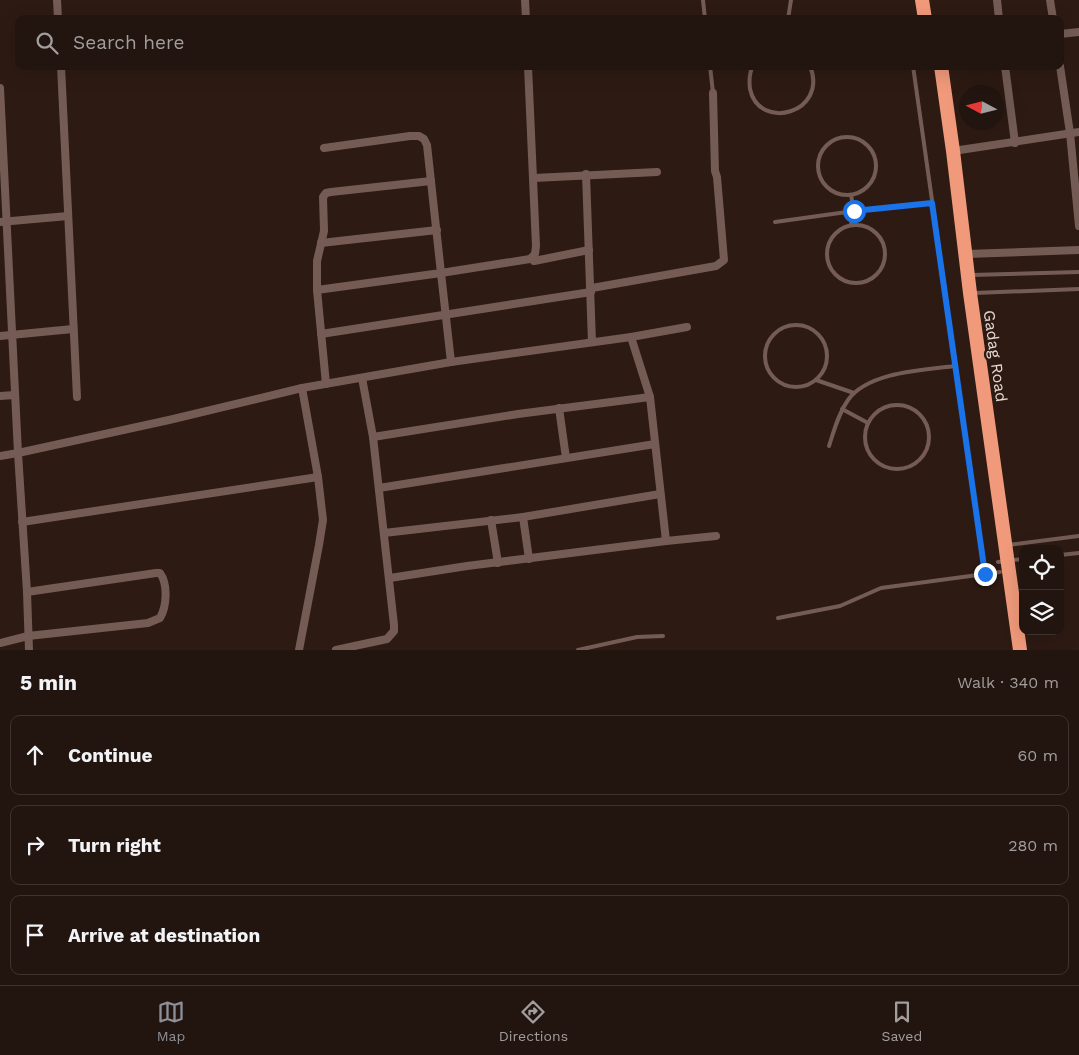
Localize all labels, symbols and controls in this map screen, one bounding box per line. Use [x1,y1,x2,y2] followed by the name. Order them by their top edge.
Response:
[15,15,1064,70] search box
[33,29,61,57] icon: search
[73,31,184,54] text: Search here
[959,85,1004,130] north arrow
[843,200,866,223] route start
[980,309,1011,403] street label: Gadag Road
[1019,545,1064,635] map controls
[1019,545,1064,590] button: locate
[974,563,997,586] route end
[1019,590,1064,635] button: layers
[20,670,77,695] text: 5 min
[957,673,1059,692] text: Walk · 340 m
[21,741,49,769] icon: ahead
[68,744,152,767] text: Continue
[1018,746,1058,765] text: 60 m
[21,831,49,859] icon: right
[68,834,161,857] text: Turn right
[1008,836,1058,855] text: 280 m
[21,921,49,949] icon: arrive
[68,924,260,947] text: Arrive at destination
[157,998,185,1044] tab: Map
[499,998,568,1044] tab: Directions
[882,998,922,1044] tab: Saved

